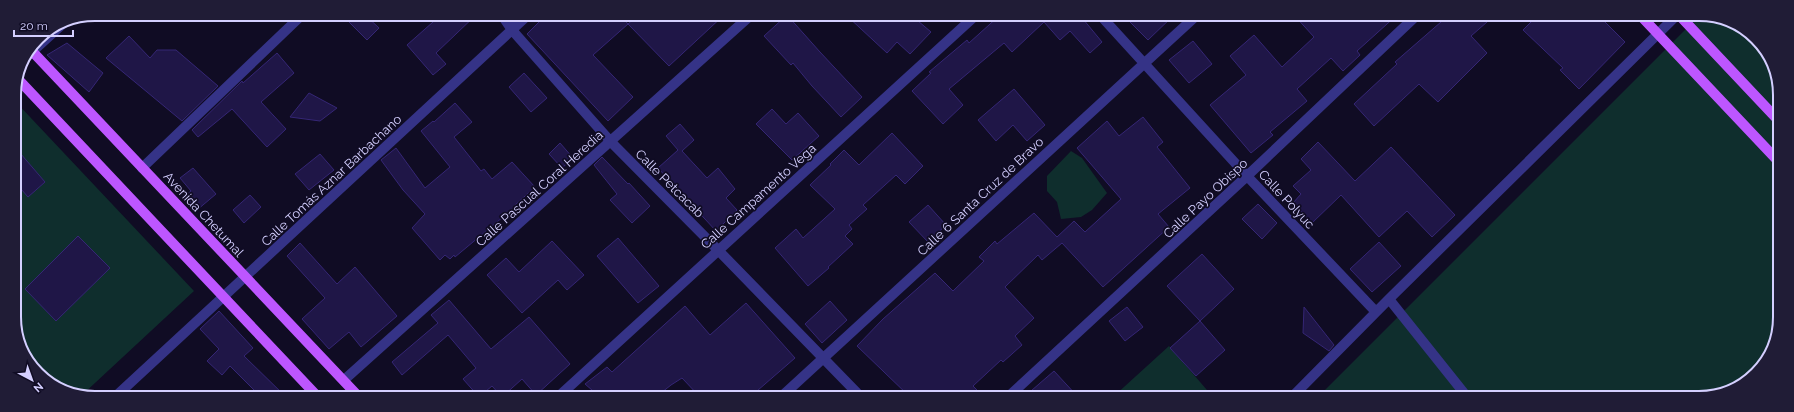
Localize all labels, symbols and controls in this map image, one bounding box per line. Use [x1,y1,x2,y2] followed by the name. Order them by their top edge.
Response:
[14,12,73,38] scale bar
[20,19,48,33] text: 20 m
[258,111,405,249] street label: Calle Tomás Aznar Barbachano
[473,127,606,249] street label: Calle Pascual Coral Heredia
[914,134,1047,259] street label: Calle 6 Santa Cruz de Bravo
[698,141,819,252] street label: Calle Campamento Vega
[632,146,707,221] street label: Calle Petcacab
[1160,155,1251,241] street label: Calle Payo Obispo
[1256,167,1318,232] street label: Calle Polyuc
[161,169,247,260] street label: Avenida Chetumal
[12,360,52,400] north arrow
[31,380,46,395] text: N

